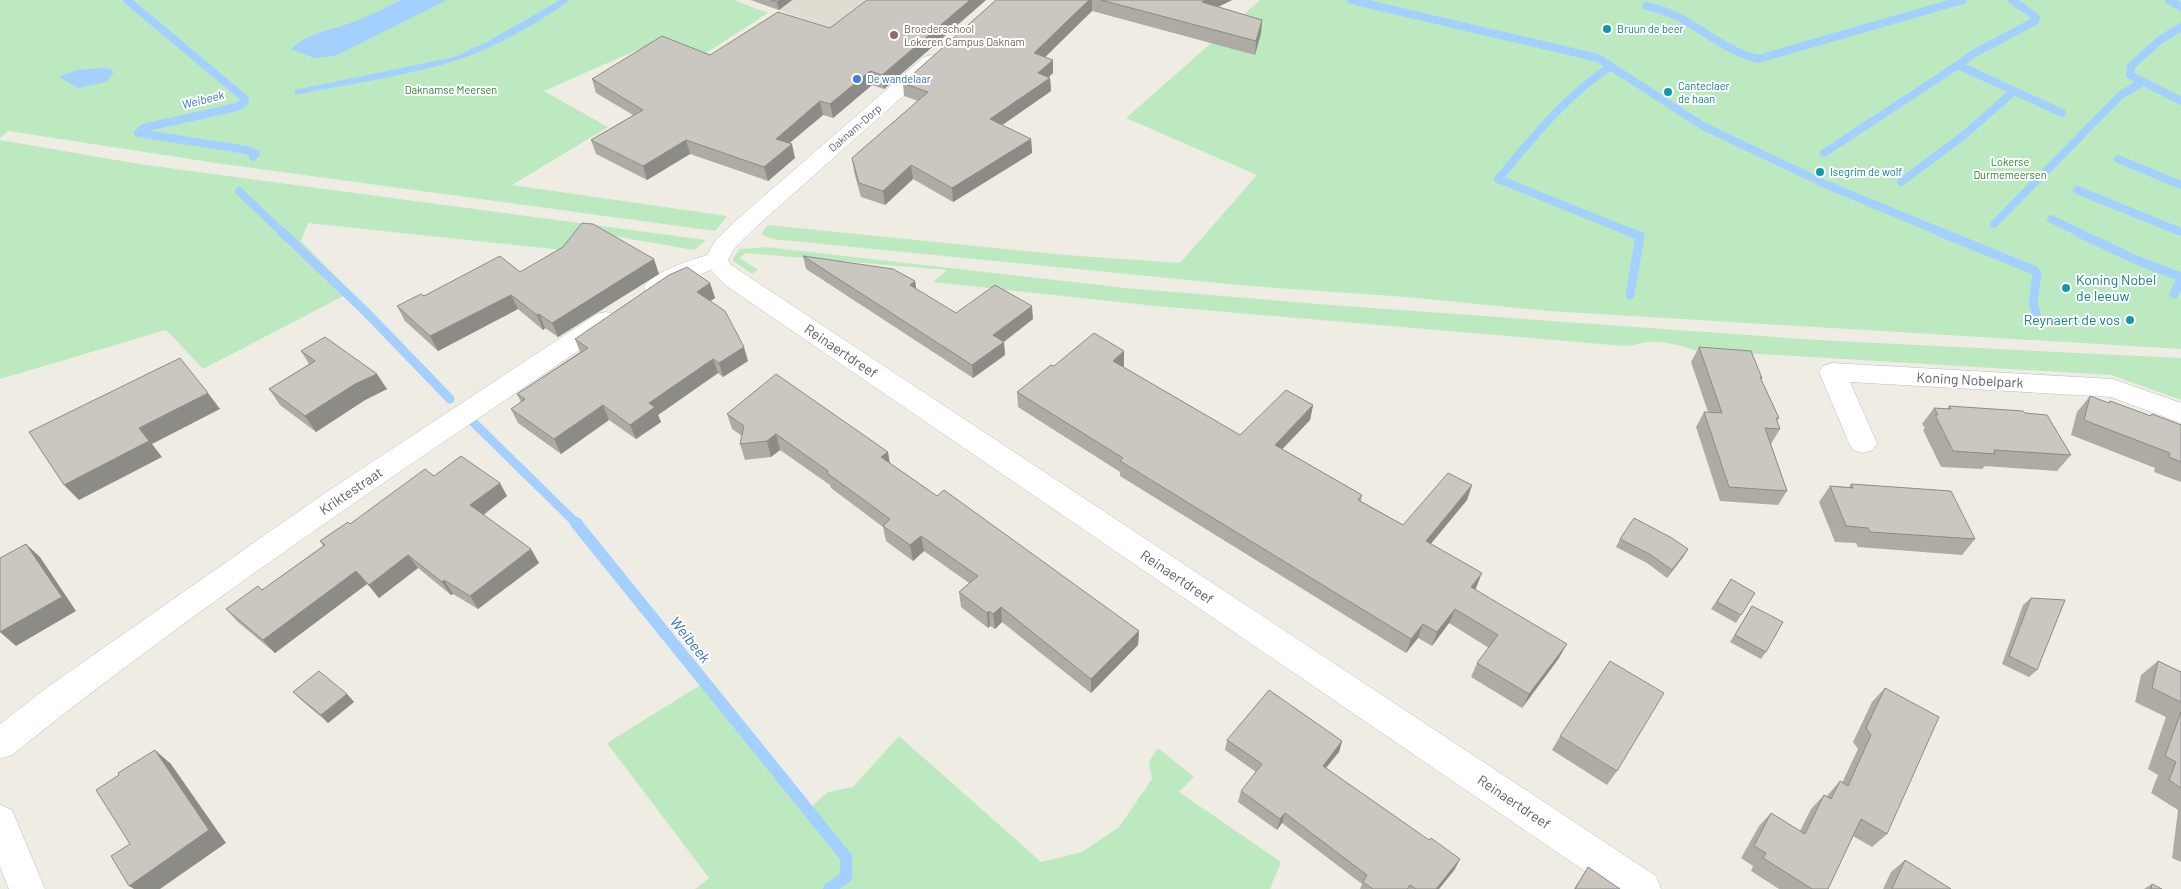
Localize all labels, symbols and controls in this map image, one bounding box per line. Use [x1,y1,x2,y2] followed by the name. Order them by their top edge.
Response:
[904,22,1025,48] place label: Broederschool Lokeren Campus Daknam
[1617,22,1684,35] place label: Bruun de beer
[1601,23,1613,35] marker: Bruun de beer
[888,29,900,41] marker: Broederschool Lokeren Campus Daknam
[867,72,931,85] place label: De wandelaar
[851,73,863,85] marker: De wandelaar
[1678,79,1730,105] place label: Canteclaer de haan
[405,83,497,96] park label: Daknamse Meersen
[1662,86,1674,98] marker: Canteclaer de haan
[180,87,226,111] water label: Weibeek
[826,101,884,154] street label: Daknam-Dorp
[1973,155,2047,181] park label: Lokerse Durmemeersen
[1830,165,1902,178] place label: Isegrim de wolf
[1814,166,1826,178] marker: Isegrim de wolf
[2076,271,2156,304] place label: Koning Nobel de leeuw
[2060,282,2072,294] marker: Koning Nobel de leeuw
[2024,311,2120,328] place label: Reynaert de vos
[2124,314,2136,326] marker: Reynaert de vos
[802,320,881,381] street label: Reinaertdreef
[1916,368,2024,391] street label: Koning Nobelpark
[316,463,386,518] street label: Kriktestraat
[1138,546,1217,607] street label: Reinaertdreef
[667,613,715,667] water label: Weibeek
[1475,771,1554,832] street label: Reinaertdreef

